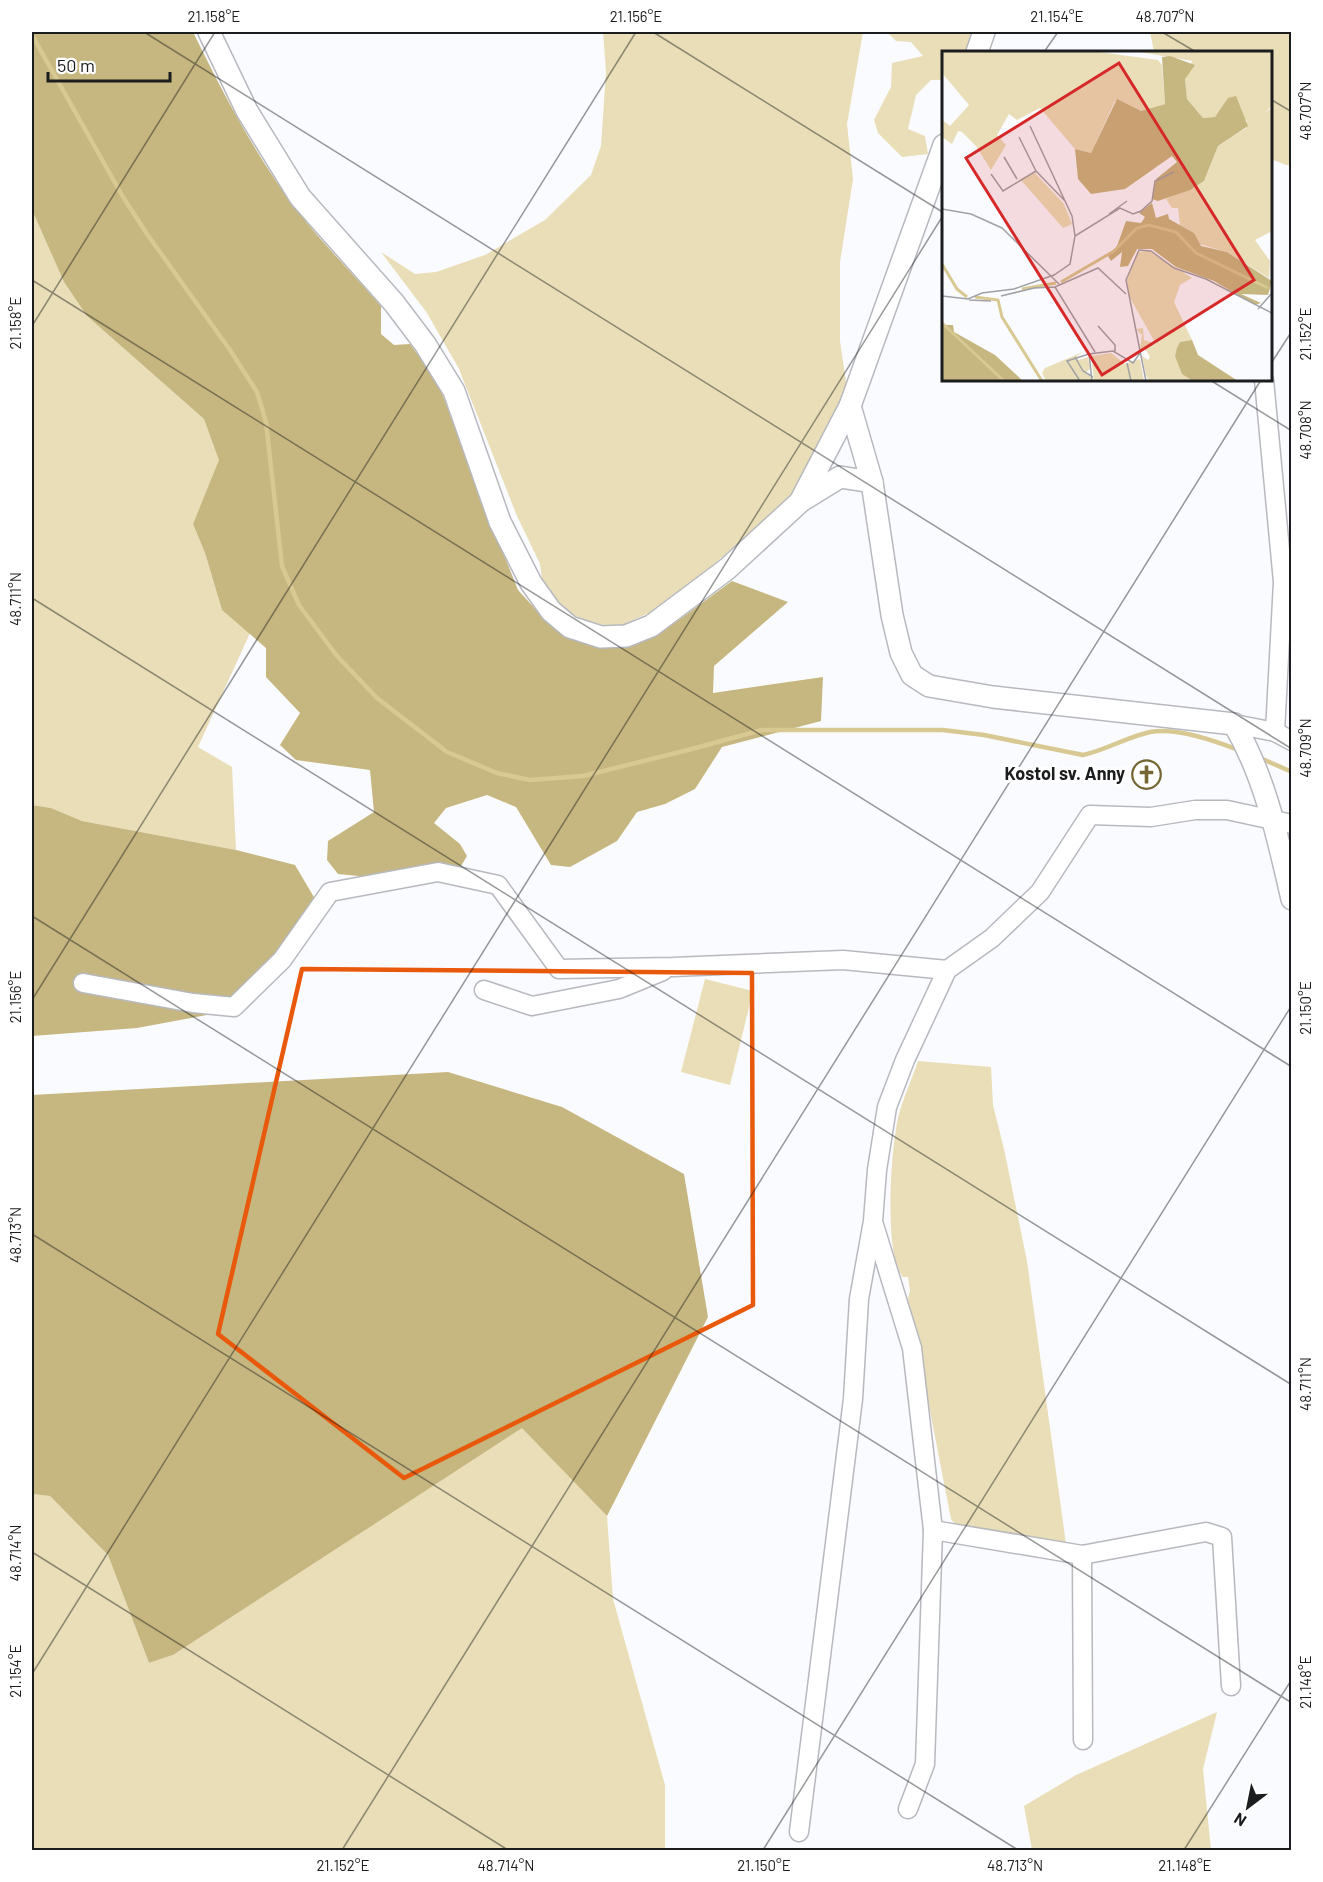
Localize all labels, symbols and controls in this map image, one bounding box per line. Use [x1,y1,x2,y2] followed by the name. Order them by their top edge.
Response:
[188,7,240,25] text: 21.158°E
[610,7,662,25] text: 21.156°E
[1030,7,1084,25] text: 21.154°E
[1136,7,1194,25] text: 48.707°N
[48,45,170,83] scale bar
[942,51,1272,381] inset map
[57,54,95,76] text: 50 m
[1296,82,1314,140] text: 48.707°N
[6,297,24,349] text: 21.158°E
[1296,307,1314,361] text: 21.152°E
[1296,400,1314,460] text: 48.708°N
[6,572,24,626] text: 48.711°N
[1296,718,1314,778] text: 48.709°N
[1130,758,1162,790] church icon: Kostol sv. Anny
[1005,762,1125,784] place label: Kostol sv. Anny
[6,971,24,1023] text: 21.156°E
[1296,981,1314,1035] text: 21.150°E
[6,1207,24,1263] text: 48.713°N
[1296,1357,1314,1411] text: 48.711°N
[6,1525,24,1581] text: 48.714°N
[6,1644,24,1698] text: 21.154°E
[1296,1655,1314,1709] text: 21.148°E
[1218,1777,1278,1837] north arrow
[1230,1809,1249,1831] text: N
[316,1856,370,1874] text: 21.152°E
[478,1856,534,1874] text: 48.714°N
[737,1856,791,1874] text: 21.150°E
[987,1856,1043,1874] text: 48.713°N
[1158,1856,1212,1874] text: 21.148°E

